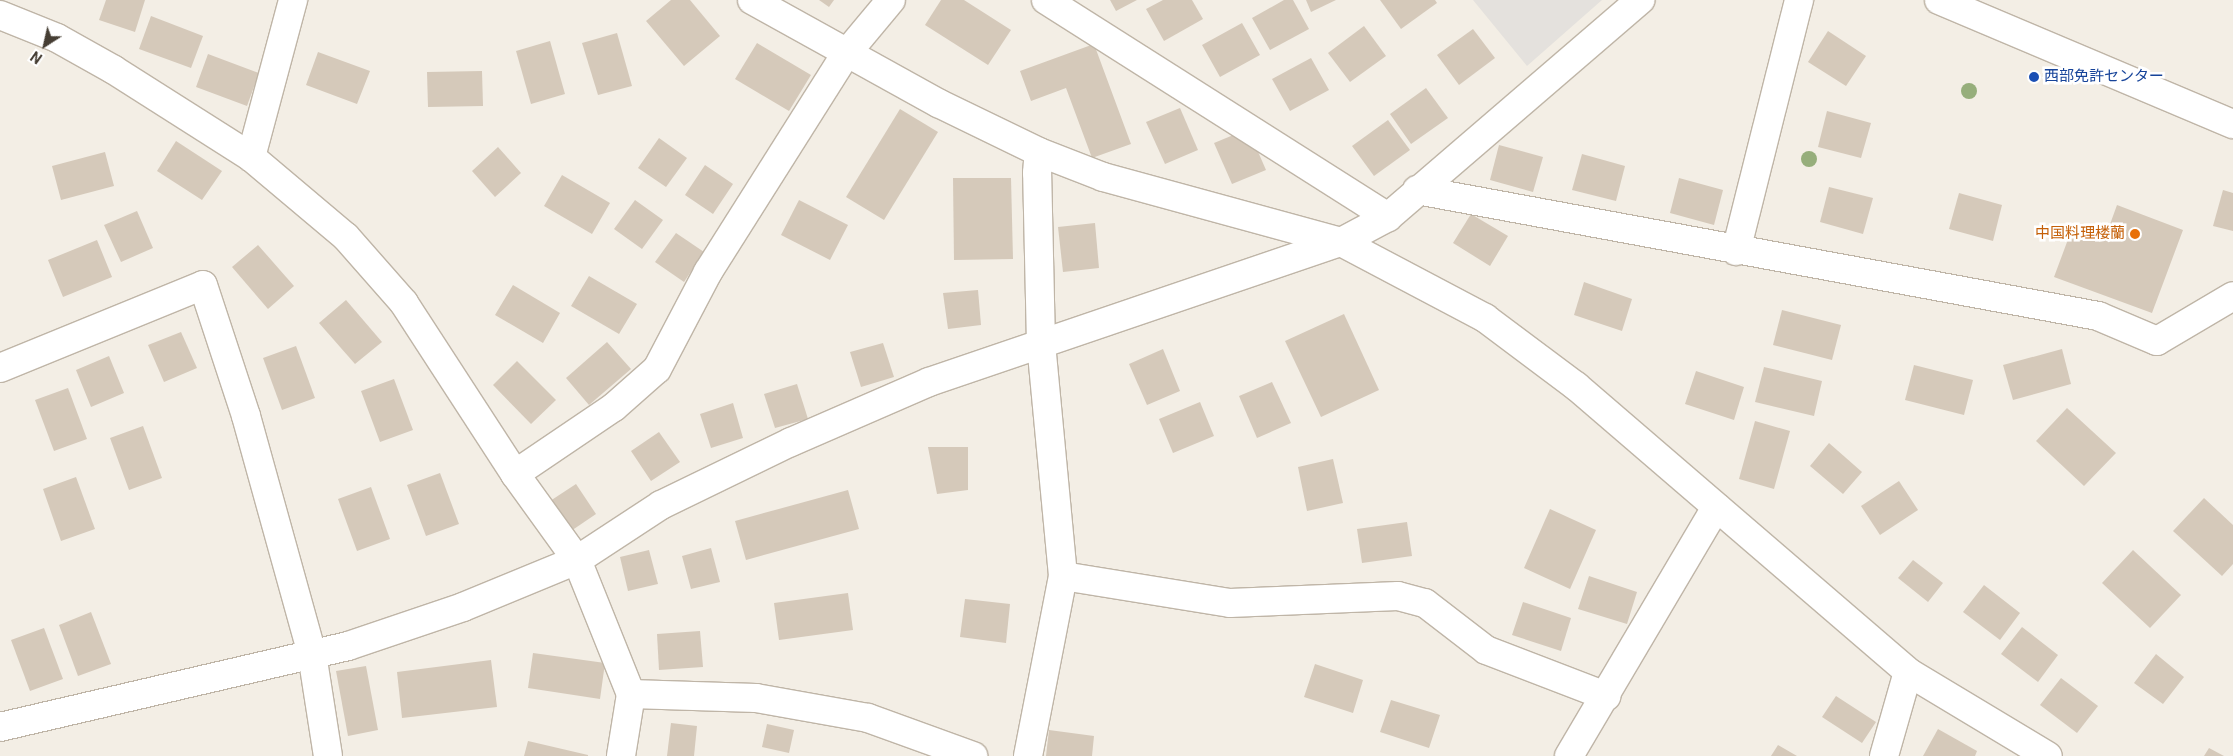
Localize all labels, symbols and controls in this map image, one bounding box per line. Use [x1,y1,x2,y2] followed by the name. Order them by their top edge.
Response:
[20,20,70,70] north arrow
[28,48,45,67] text: N
[2044,68,2164,86] place label: 西部免許センター
[2028,71,2040,83] marker: 西部免許センター
[2035,225,2125,243] place label: 中国料理楼蘭
[2129,228,2141,240] marker: 中国料理楼蘭

